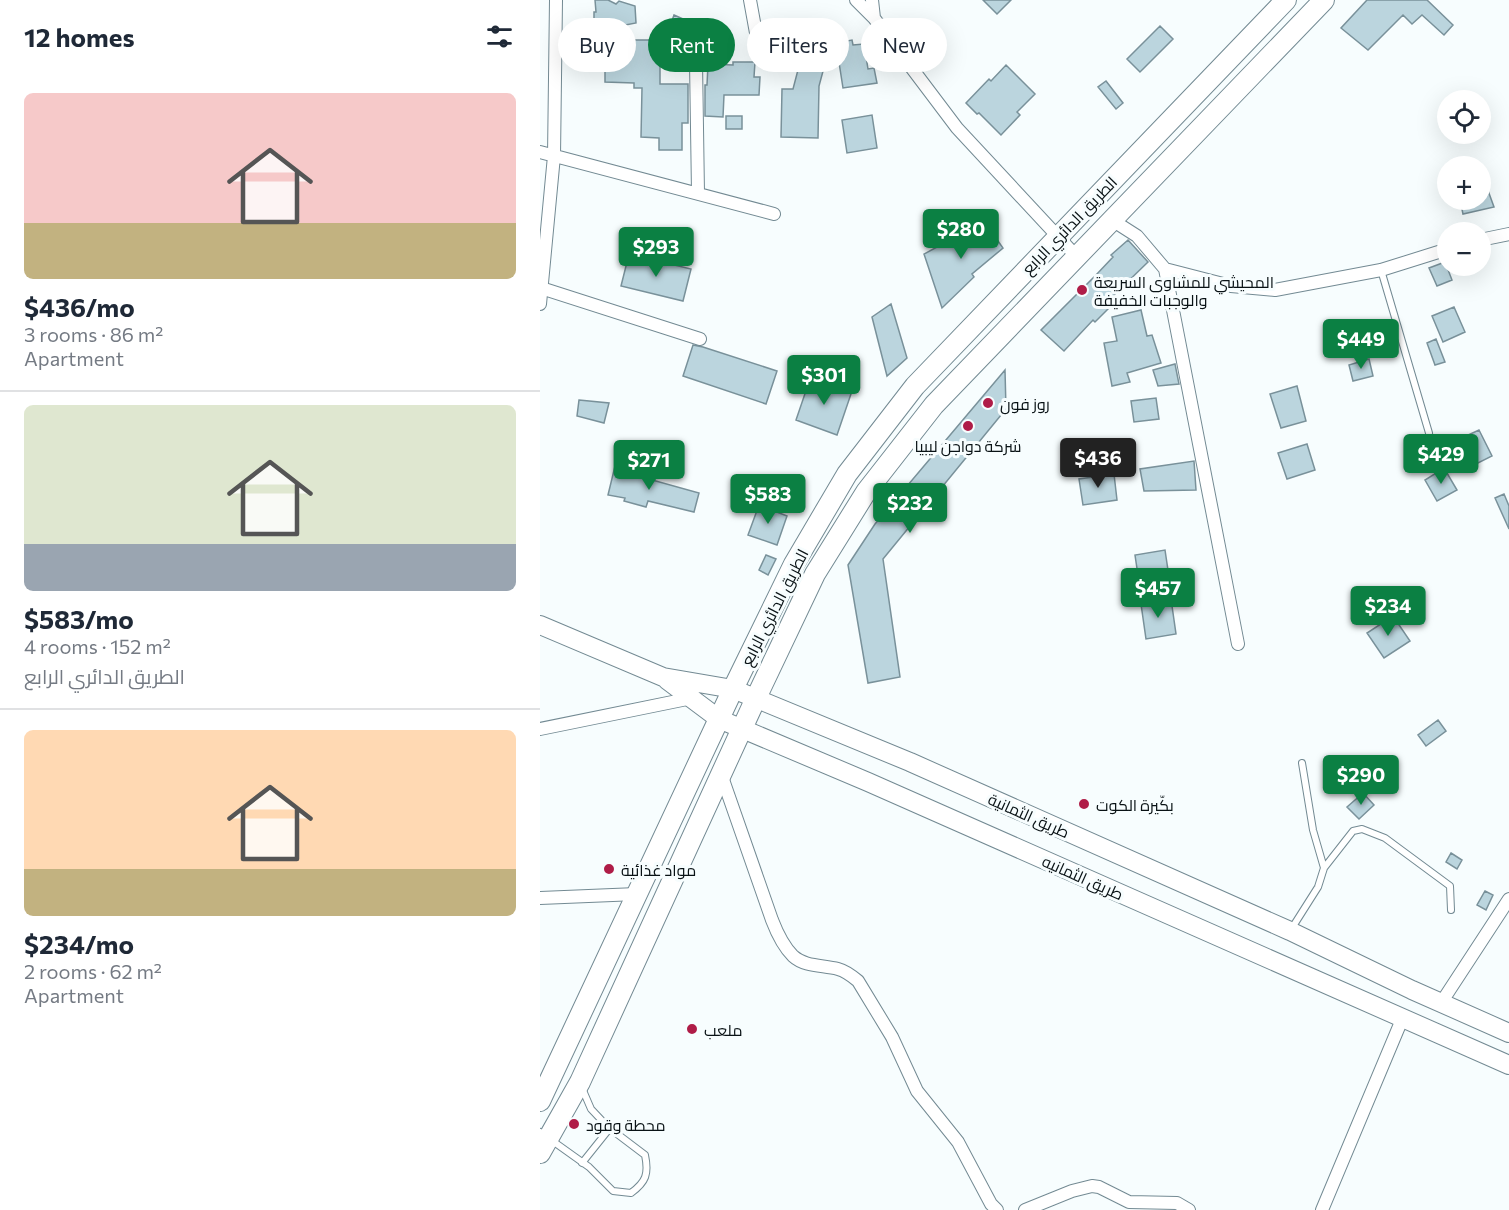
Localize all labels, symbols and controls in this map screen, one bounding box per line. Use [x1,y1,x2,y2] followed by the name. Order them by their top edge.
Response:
[558,18,636,72] chip: Buy
[648,18,735,72] chip: Rent
[747,18,849,72] chip: Filters
[861,18,947,72] chip: New
[483,20,516,53] icon: filters
[24,21,135,52] text: 12 homes
[1437,90,1491,276] map controls
[1437,90,1491,144] button: locate
[216,132,324,240] icon: home
[1437,156,1491,210] button: +
[1017,172,1124,281] street label: الطريق الدائري الرابع
[925,209,997,260] pin: $280
[937,216,985,240] text: $280
[1437,222,1491,276] button: −
[620,227,692,278] pin: $293
[633,234,679,258] text: $293
[1094,272,1274,310] place label: المحيشي للمشاوي السريعة والوجبات الخفيفة
[1075,283,1089,297] marker: المحيشي للمشاوي السريعة والوجبات الخفيفة
[24,291,135,322] text: $436/mo
[1325,319,1397,370] pin: $449
[24,322,163,346] text: 3 rooms · 86 m²
[1337,326,1385,350] text: $449
[24,346,124,370] text: Apartment
[788,355,860,406] pin: $301
[801,362,847,386] text: $301
[1000,394,1050,415] place label: روز فون
[981,396,995,410] marker: روز فون
[961,419,975,433] marker: شركة دواجن ليبيا
[1405,434,1477,485] pin: $429
[914,436,1022,457] place label: شركة دواجن ليبيا
[1062,438,1134,489] pin: $436
[613,440,685,491] pin: $271
[1417,441,1465,465] text: $429
[216,444,324,552] icon: home
[1074,445,1122,469] text: $436
[628,447,670,471] text: $271
[732,474,804,525] pin: $583
[744,481,792,505] text: $583
[874,483,946,534] pin: $232
[887,490,933,514] text: $232
[736,545,816,671] street label: الطريق الدائري الرابع
[1122,568,1194,619] pin: $457
[1135,575,1181,599] text: $457
[1352,586,1424,637] pin: $234
[1365,593,1411,617] text: $234
[24,603,134,634] text: $583/mo
[24,634,171,658] text: 4 rooms · 152 m²
[24,664,185,688] text: الطريق الدائري الرابع
[1325,755,1397,806] pin: $290
[1337,762,1385,786] text: $290
[216,769,324,877] icon: home
[985,789,1073,843] street label: طريق الثمانية
[1096,795,1174,815] place label: بكّيرة الكوت
[1077,797,1091,811] marker: بكّيرة الكوت
[1039,851,1127,905] street label: طريق الثمانيه
[621,860,696,880] place label: مواد غذائية
[602,862,616,876] marker: مواد غذائية
[24,928,134,959] text: $234/mo
[24,959,162,983] text: 2 rooms · 62 m²
[24,983,124,1007] text: Apartment
[704,1020,742,1040] place label: ملعب
[685,1022,699,1036] marker: ملعب
[586,1115,666,1135] place label: محطة وقود
[567,1117,581,1131] marker: محطة وقود

